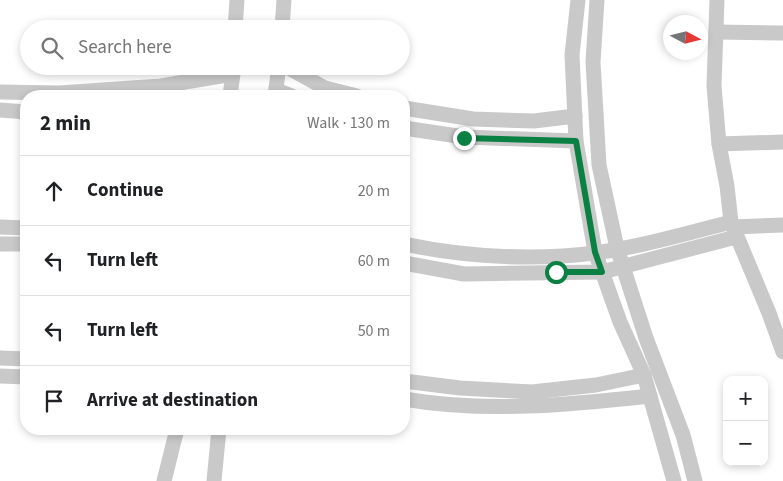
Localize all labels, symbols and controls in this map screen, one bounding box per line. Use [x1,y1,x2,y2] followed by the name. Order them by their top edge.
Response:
[663,15,708,60] north arrow
[20,20,410,75] search box
[38,34,66,62] icon: search
[78,34,172,61] text: Search here
[40,108,91,138] text: 2 min
[307,112,390,134] text: Walk · 130 m
[453,127,476,150] route end
[40,177,68,205] icon: ahead
[87,177,164,204] text: Continue
[358,180,390,202] text: 20 m
[40,247,68,275] icon: left
[87,247,158,274] text: Turn left
[358,250,390,272] text: 60 m
[545,261,568,284] route start
[40,317,68,345] icon: left
[87,317,158,344] text: Turn left
[358,320,390,342] text: 50 m
[723,376,768,466] map controls
[723,376,768,421] button: +
[40,387,68,415] icon: arrive
[87,387,258,414] text: Arrive at destination
[723,421,768,466] button: −

